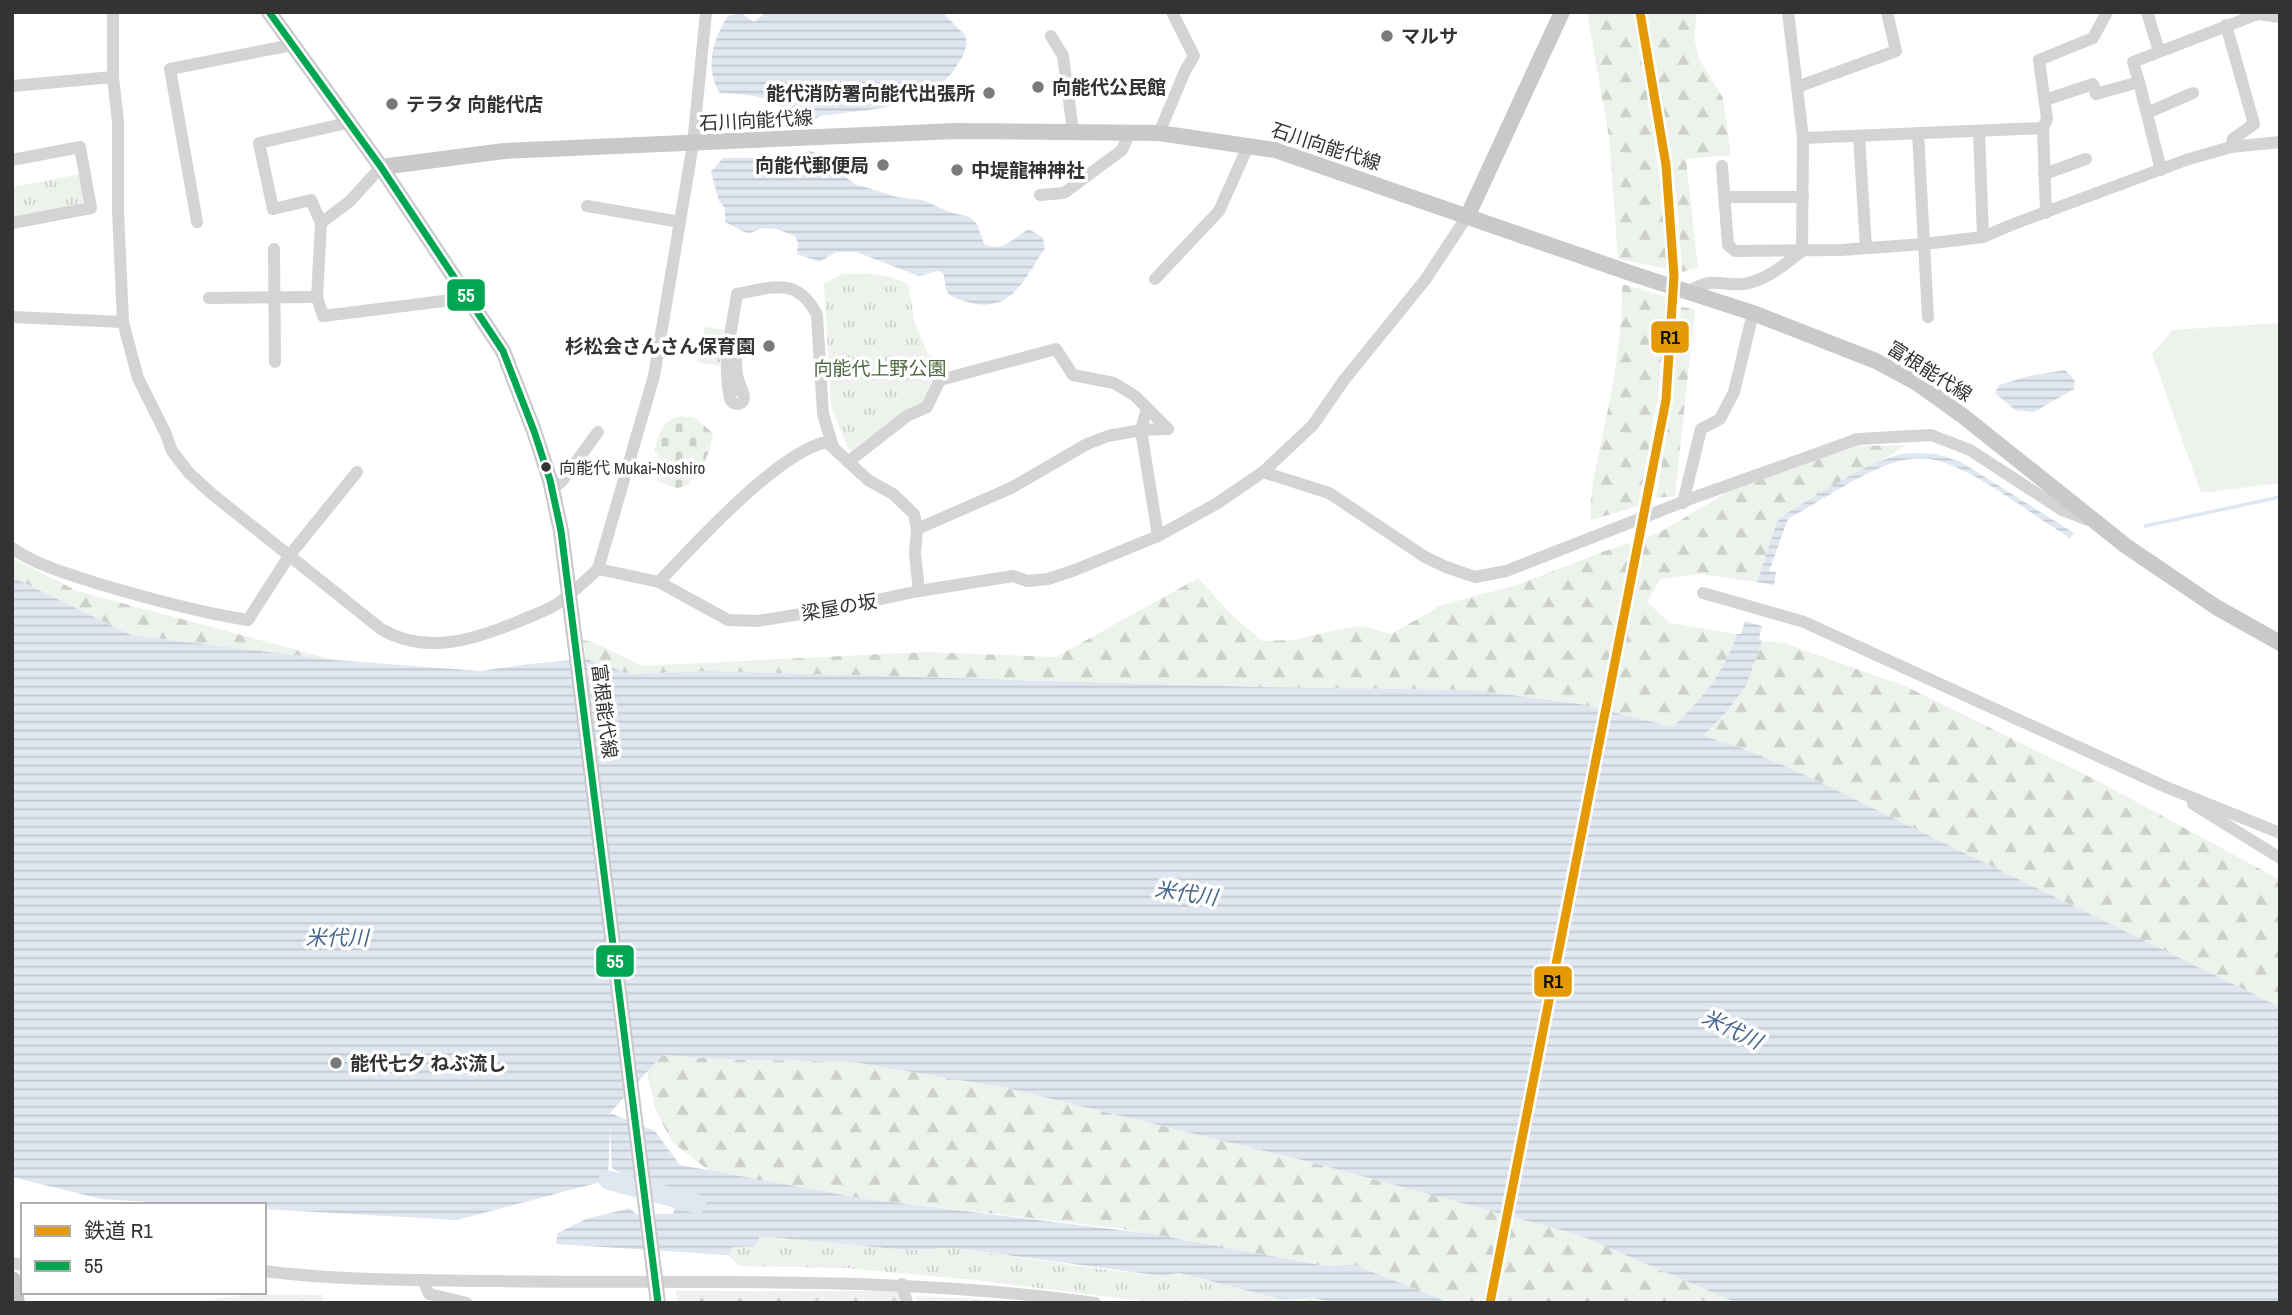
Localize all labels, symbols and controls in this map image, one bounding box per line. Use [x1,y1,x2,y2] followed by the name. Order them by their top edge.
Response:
[1401,23,1458,49] place label: マルサ
[1379,28,1395,44] marker: マルサ
[1052,74,1166,100] place label: 向能代公民館
[1030,79,1046,95] marker: 向能代公民館
[766,80,975,106] place label: 能代消防署向能代出張所
[981,85,997,101] marker: 能代消防署向能代出張所
[406,91,543,117] place label: テラタ 向能代店
[384,96,400,112] marker: テラタ 向能代店
[698,104,814,136] street label: 石川向能代線
[1268,116,1384,176] street label: 石川向能代線
[755,152,869,178] place label: 向能代郵便局
[875,157,891,173] marker: 向能代郵便局
[971,157,1085,183] place label: 中堤龍神神社
[949,162,965,178] marker: 中堤龍神神社
[446,278,486,312] line badge: 55
[457,282,475,308] text: 55
[1650,320,1690,354] line badge: R1
[1660,324,1680,350] text: R1
[565,333,755,359] place label: 杉松会さんさん保育園
[1883,335,1977,407] street label: 富根能代線
[761,338,777,354] marker: 杉松会さんさん保育園
[813,355,947,381] park label: 向能代上野公園
[559,456,706,479] place label: 向能代 Mukai-Noshiro
[539,460,553,474] marker: 向能代 Mukai-Noshiro
[799,588,879,626] street label: 梁屋の坂
[586,662,624,760] street label: 富根能代線
[1153,874,1221,912] water label: 米代川
[306,923,370,952] water label: 米代川
[595,944,635,978] line badge: 55
[606,948,624,974] text: 55
[1533,965,1573,998] line badge: R1
[1543,968,1563,994] text: R1
[1697,1002,1768,1057] water label: 米代川
[350,1050,506,1076] place label: 能代七夕 ねぶ流し
[328,1055,344,1071] marker: 能代七夕 ねぶ流し
[21,1203,266,1294] legend
[84,1216,153,1245] text: 鉄道 R1
[84,1251,103,1280] text: 55

